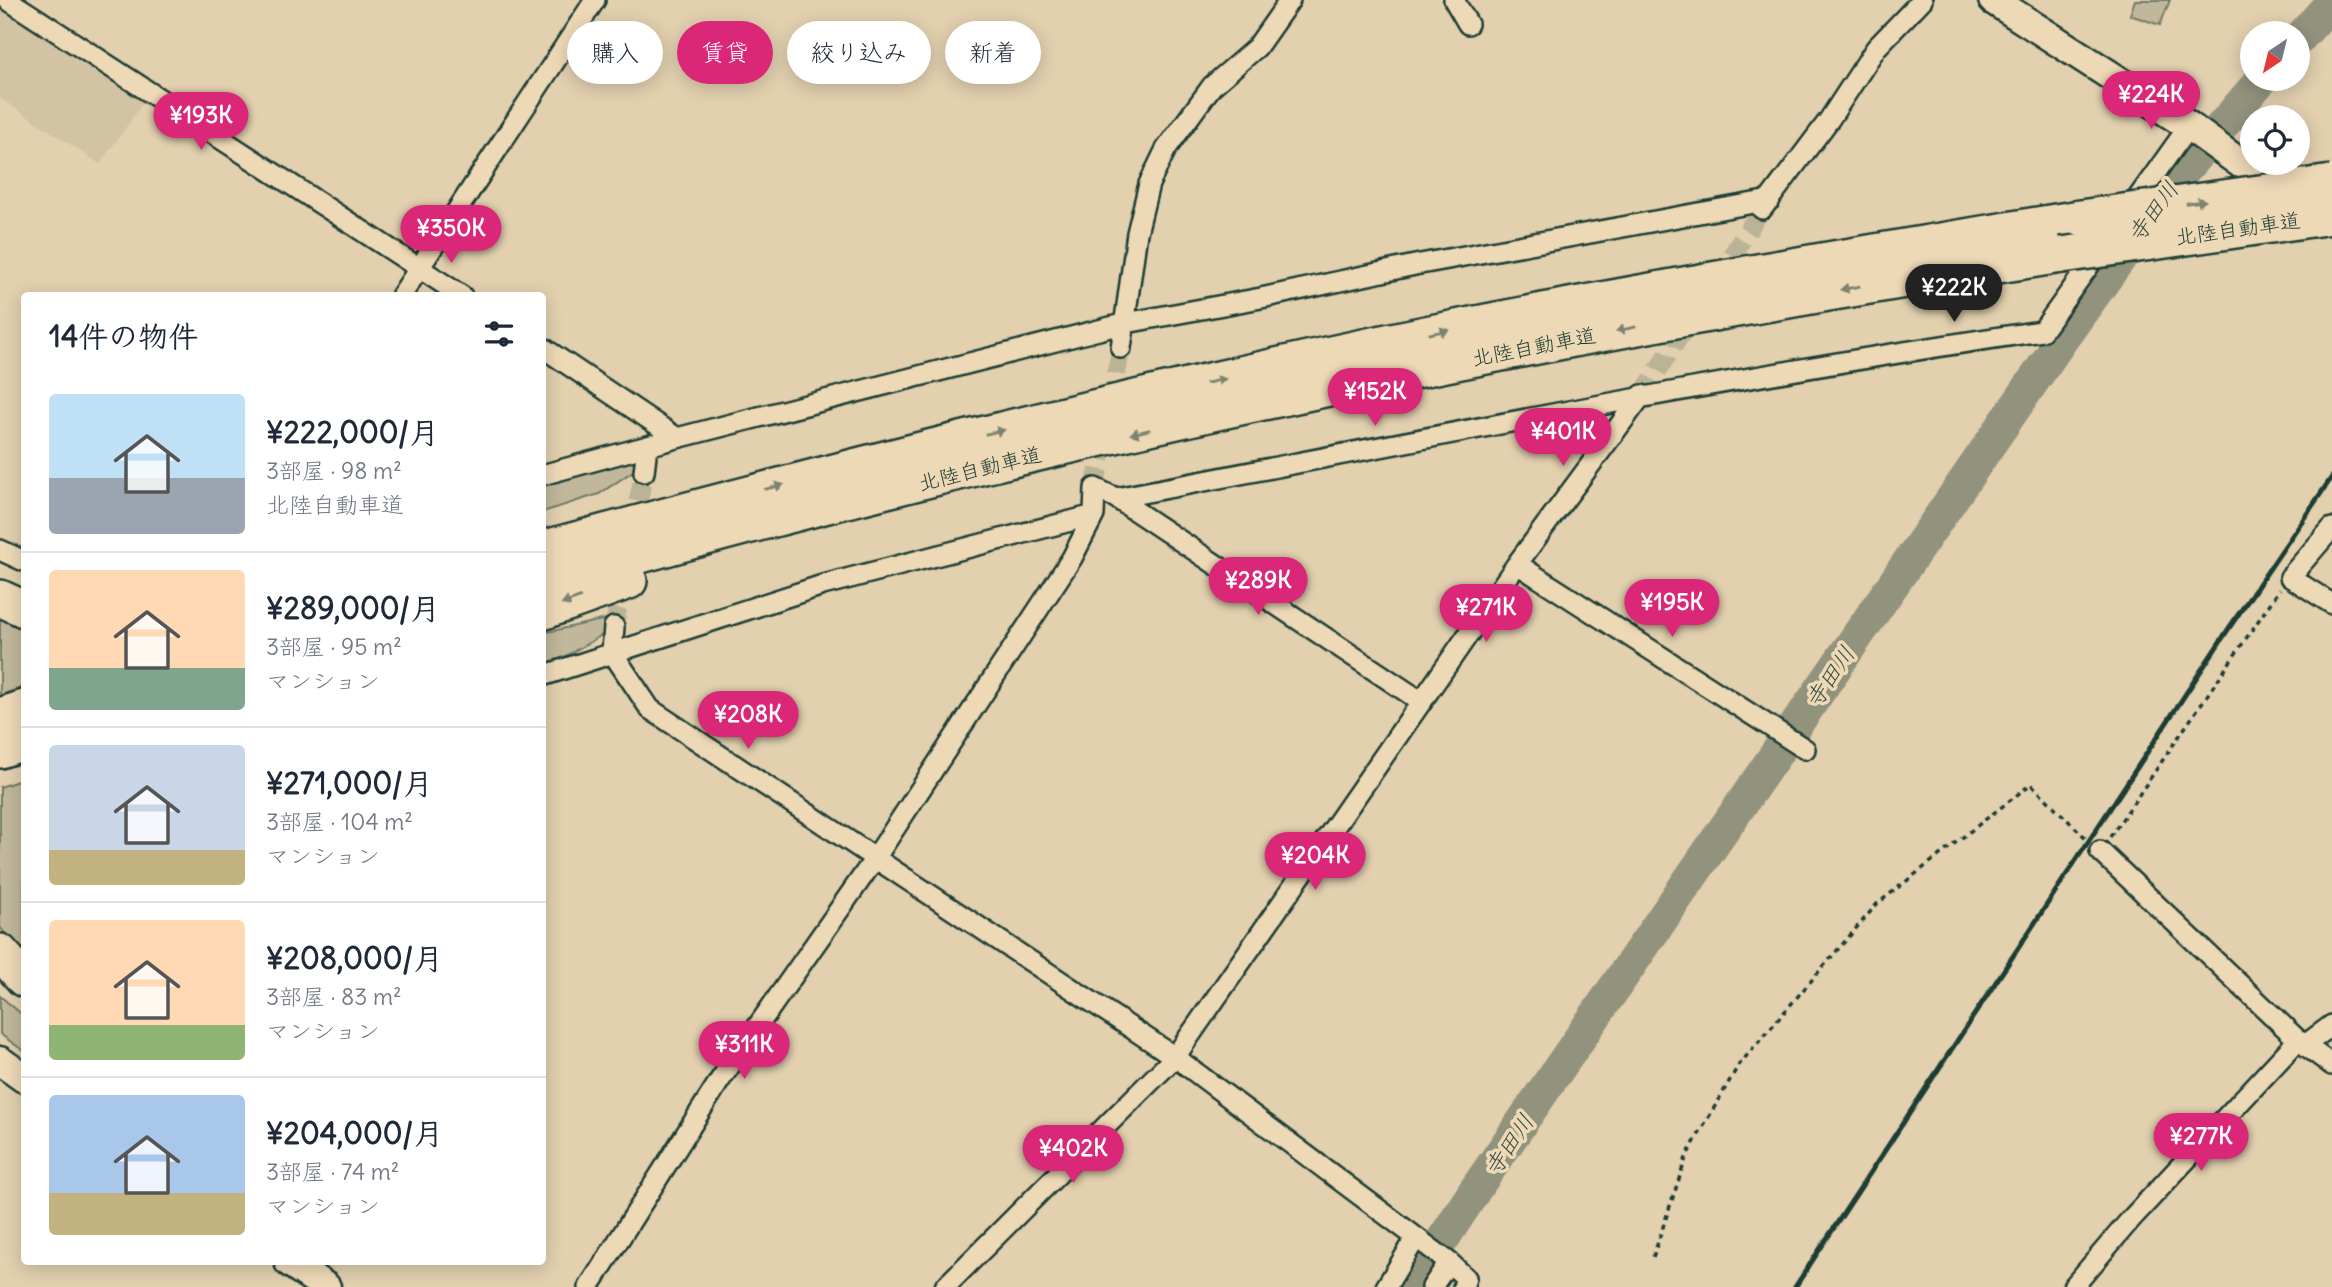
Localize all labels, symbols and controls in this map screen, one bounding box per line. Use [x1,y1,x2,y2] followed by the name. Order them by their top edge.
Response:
[567,21,663,84] chip: 購入
[677,21,773,84] chip: 賃貸
[787,21,931,84] chip: 絞り込み
[945,21,1041,84] chip: 新着
[2240,21,2310,91] north arrow
[2240,21,2310,175] map controls
[2102,72,2200,131] pin: ¥224K
[2118,79,2184,108] text: ¥224K
[152,92,250,152] pin: ¥193K
[169,100,233,129] text: ¥193K
[2240,105,2310,175] button: locate
[2121,175,2185,248] water label: 寺田川
[2185,196,2207,207] one-way arrow
[402,205,500,265] pin: ¥350K
[2174,206,2302,251] street label: 北陸自動車道
[416,213,486,242] text: ¥350K
[1905,264,2003,324] pin: ¥222K
[1921,272,1987,301] text: ¥222K
[1839,283,1861,294] one-way arrow
[480,315,518,353] icon: filters
[49,317,198,355] text: 14件の物件
[1469,321,1598,372] street label: 北陸自動車道
[1615,324,1637,335] one-way arrow
[1428,326,1450,337] one-way arrow
[1326,368,1424,428] pin: ¥152K
[1205,375,1227,386] one-way arrow
[1344,376,1406,405] text: ¥152K
[1514,408,1612,468] pin: ¥401K
[266,413,439,451] text: ¥222,000/月
[1530,416,1596,445] text: ¥401K
[105,422,189,506] icon: home
[984,426,1006,437] one-way arrow
[1129,427,1151,438] one-way arrow
[915,440,1044,497] street label: 北陸自動車道
[266,456,402,485] text: 3部屋 · 98 m²
[763,481,785,492] one-way arrow
[266,490,404,519] text: 北陸自動車道
[1209,558,1307,617] pin: ¥289K
[1225,565,1291,594] text: ¥289K
[1623,580,1721,639] pin: ¥195K
[1437,584,1535,644] pin: ¥271K
[1640,587,1704,616] text: ¥195K
[266,589,440,627] text: ¥289,000/月
[1456,592,1516,621] text: ¥271K
[561,596,582,607] one-way arrow
[105,598,189,682] icon: home
[266,632,402,661] text: 3部屋 · 95 m²
[1798,640,1861,713] water label: 寺田川
[266,666,380,695] text: マンション
[699,692,797,751] pin: ¥208K
[714,699,782,728] text: ¥208K
[266,764,433,802] text: ¥271,000/月
[105,773,189,857] icon: home
[266,807,413,836] text: 3部屋 · 104 m²
[1266,832,1364,892] pin: ¥204K
[1281,840,1349,869] text: ¥204K
[266,841,380,870] text: マンション
[266,939,443,977] text: ¥208,000/月
[105,948,189,1032] icon: home
[266,982,402,1011] text: 3部屋 · 83 m²
[266,1016,380,1045] text: マンション
[695,1021,793,1081] pin: ¥311K
[715,1029,773,1058] text: ¥311K
[1477,1108,1540,1181] water label: 寺田川
[266,1114,443,1152] text: ¥204,000/月
[2152,1114,2250,1173] pin: ¥277K
[2170,1121,2232,1150] text: ¥277K
[105,1123,189,1207] icon: home
[1024,1126,1122,1185] pin: ¥402K
[1039,1133,1107,1162] text: ¥402K
[266,1157,399,1186] text: 3部屋 · 74 m²
[266,1191,380,1220] text: マンション

